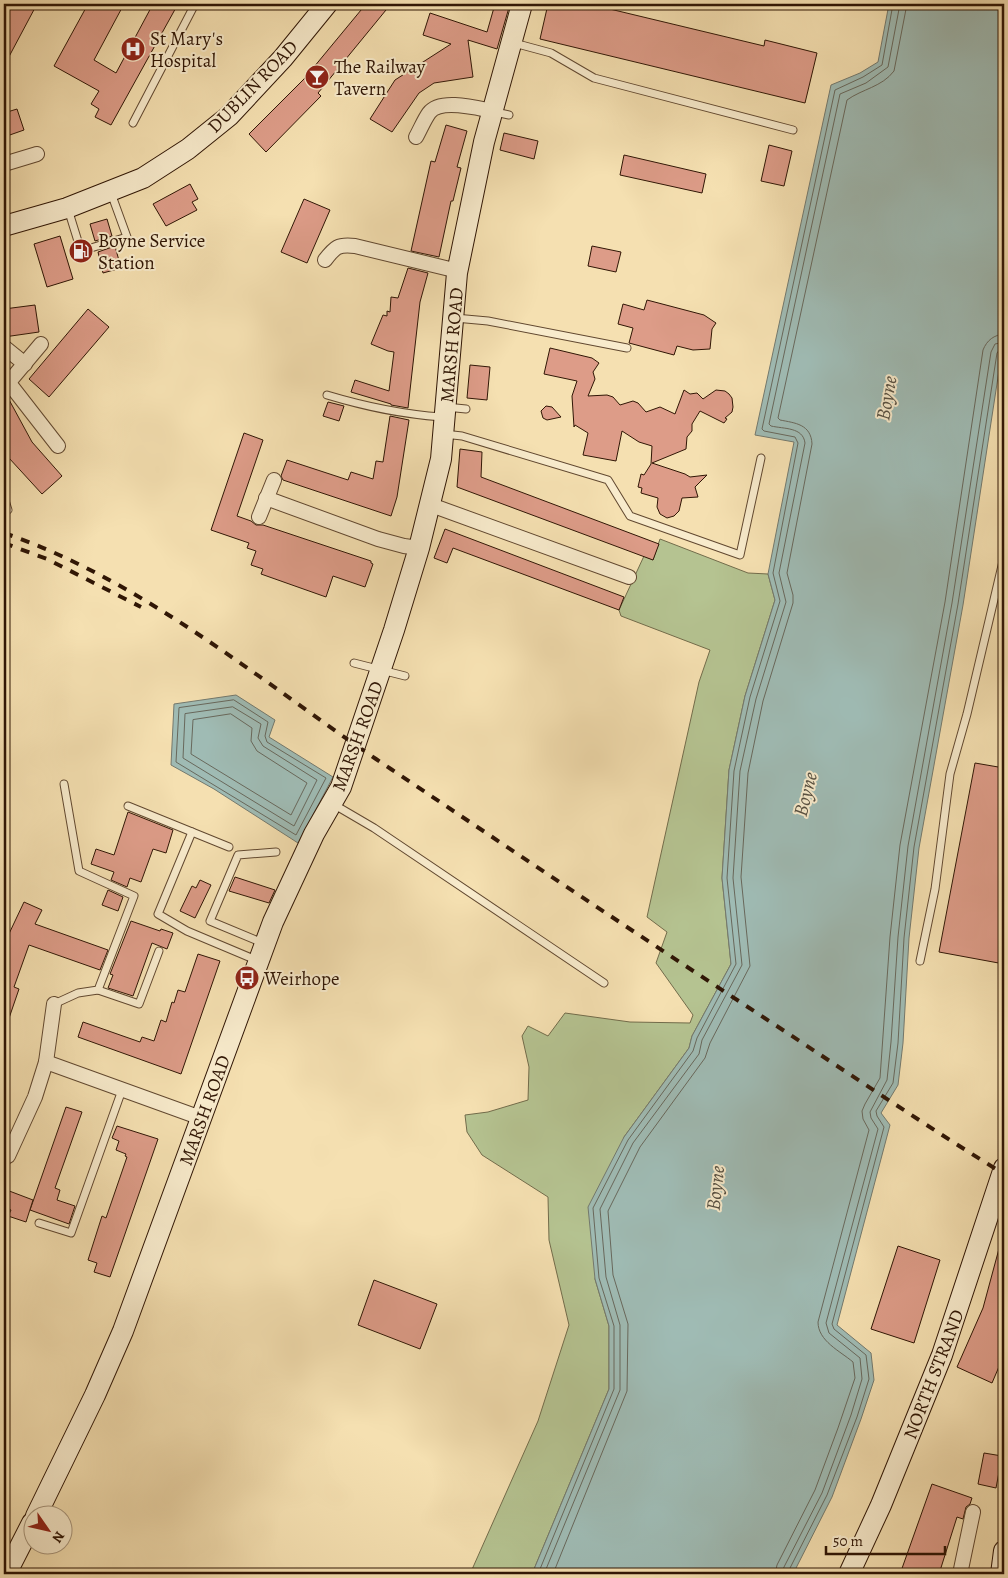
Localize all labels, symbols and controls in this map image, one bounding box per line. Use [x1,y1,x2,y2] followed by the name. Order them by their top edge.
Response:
[150,26,223,74] place label: St Mary's Hospital
[202,34,304,139] street label: DUBLIN ROAD
[120,36,146,62] hospital icon: St Mary's Hospital
[334,54,426,102] place label: The Railway Tavern
[304,64,330,90] bar icon: The Railway Tavern
[98,228,205,276] place label: Boyne Service Station
[68,238,94,264] fuel station icon: Boyne Service Station
[434,286,470,404] street label: MARSH ROAD
[869,374,904,423] water label: Boyne
[326,677,390,795] street label: MARSH ROAD
[787,769,824,819] water label: Boyne
[234,965,260,991] bus stop icon: Weirhope
[263,966,340,992] place label: Weirhope
[173,1051,237,1169] street label: MARSH ROAD
[700,1164,731,1212] water label: Boyne
[897,1306,971,1443] street label: NORTH STRAND
[22,1506,72,1556] north arrow
[826,1523,944,1555] scale bar
[48,1527,69,1547] text: N
[833,1531,863,1551] text: 50 m

